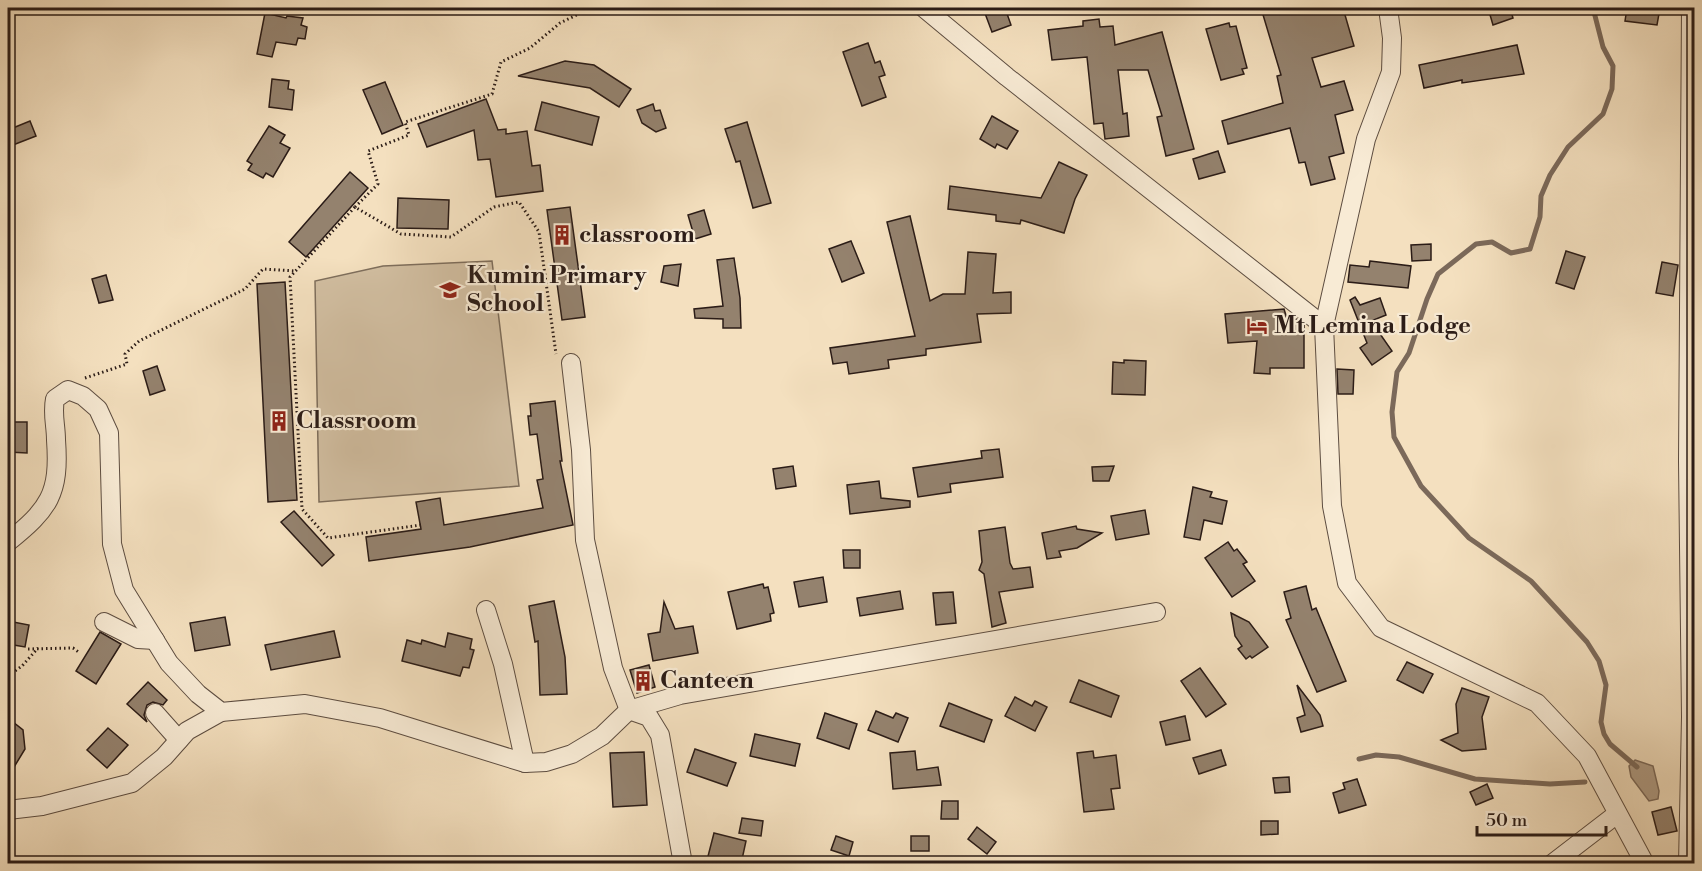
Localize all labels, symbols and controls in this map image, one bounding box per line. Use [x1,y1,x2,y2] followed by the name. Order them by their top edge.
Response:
[579,220,695,250] place label: classroom
[550,223,574,247] building icon: classroom
[467,261,647,319] place label: Kumin Primary School
[438,278,462,302] school or university icon: Kumin Primary School
[1274,311,1471,341] place label: Mt Lemina Lodge
[1245,314,1269,338] hotel icon: Mt Lemina Lodge
[296,406,417,436] place label: Classroom
[267,409,291,433] building icon: Classroom
[660,666,754,696] place label: Canteen
[631,669,655,693] building icon: Canteen
[1477,799,1606,837] scale bar
[1486,809,1528,832] text: 50 m

